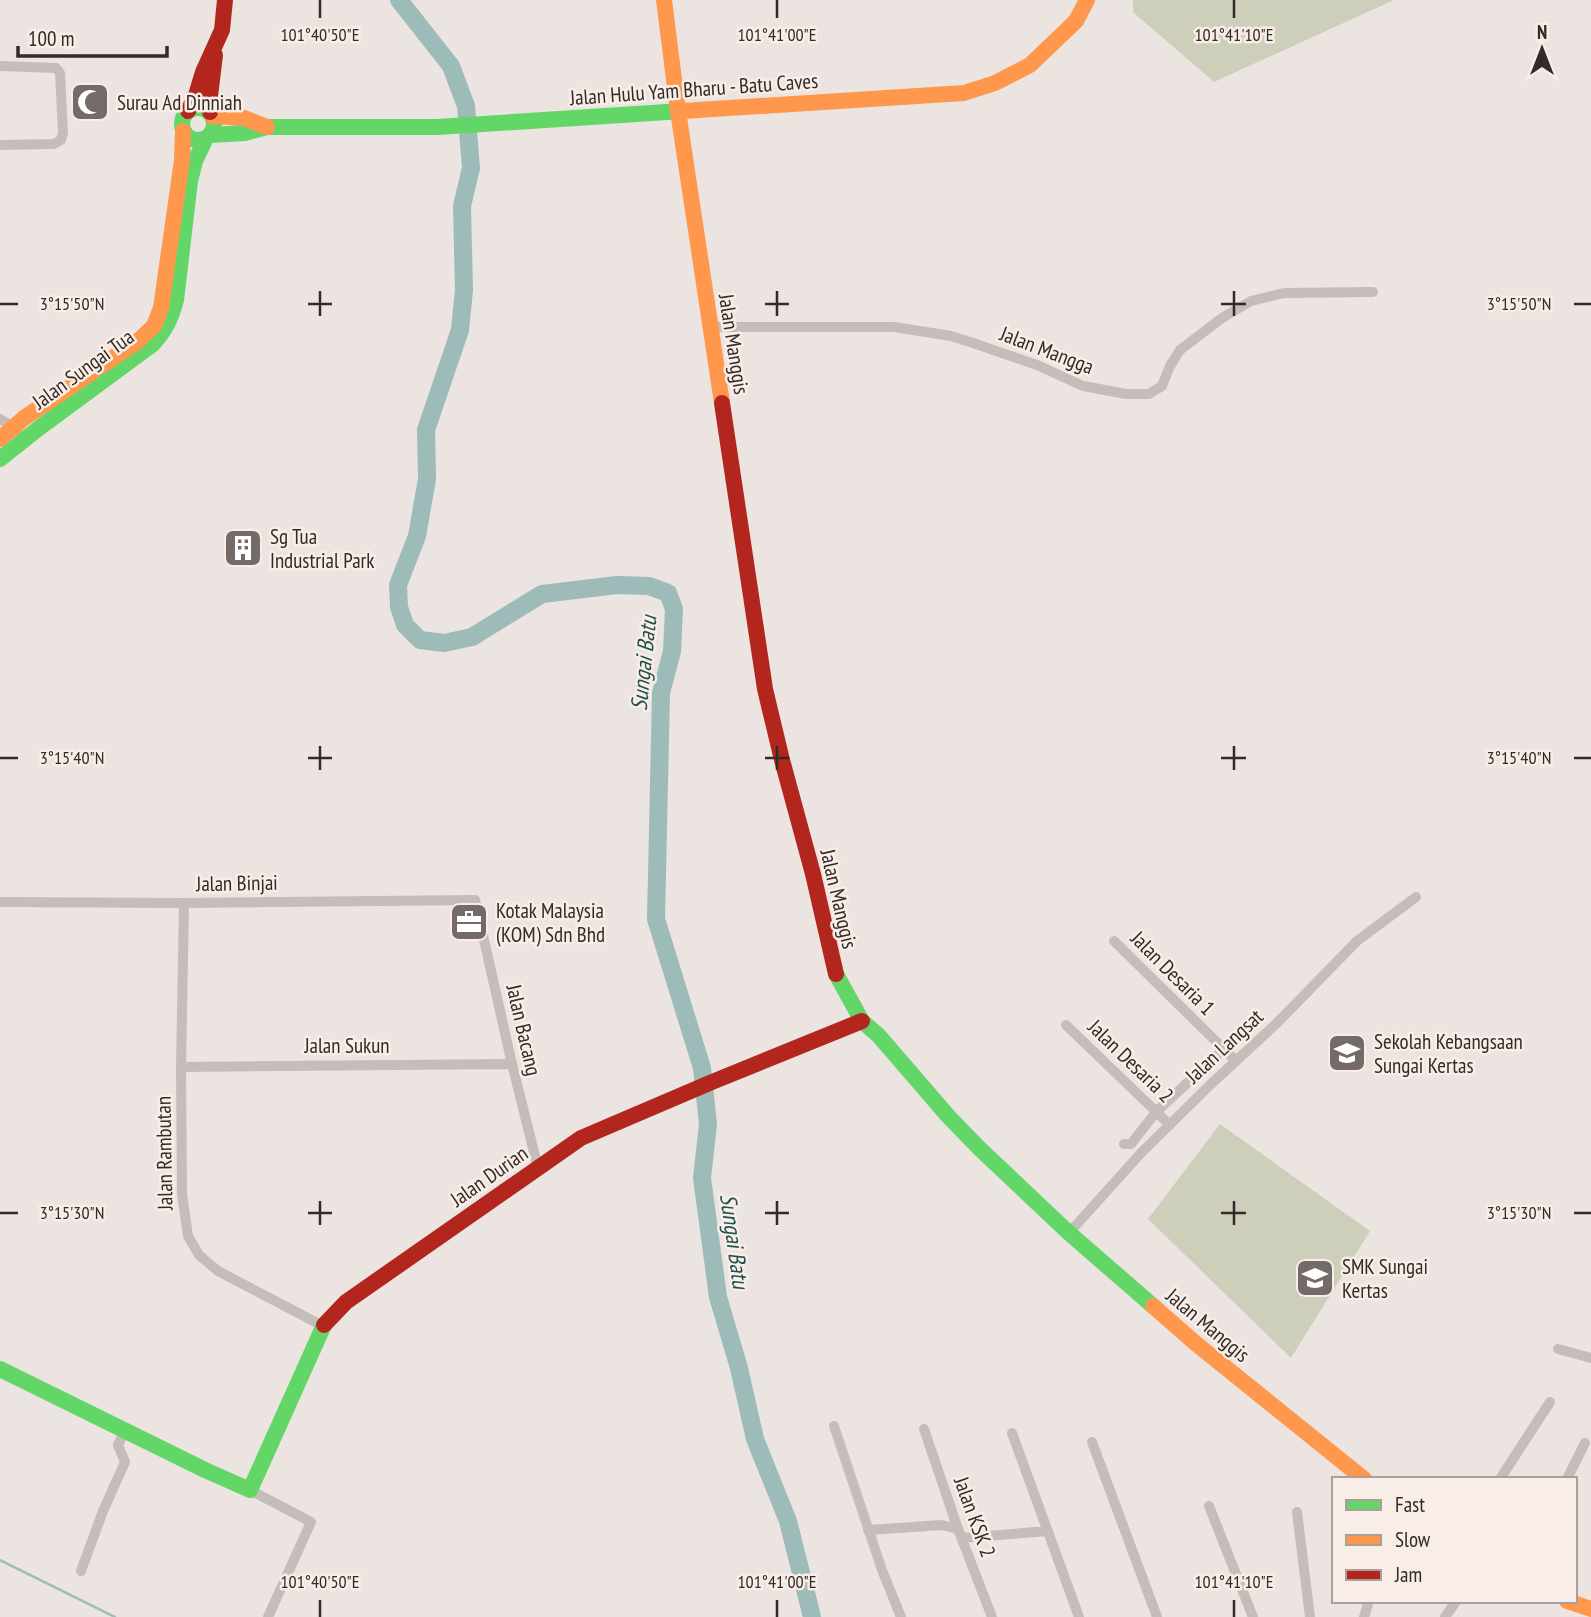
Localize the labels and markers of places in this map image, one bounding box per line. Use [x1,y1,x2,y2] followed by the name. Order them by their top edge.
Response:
[69,81,111,123] mosque icon: Surau Ad Dinniah
[117,89,242,116] place label: Surau Ad Dinniah
[270,523,374,574] place label: Sg Tua Industrial Park
[222,527,264,569] building icon: Sg Tua Industrial Park
[496,897,605,948] place label: Kotak Malaysia (KOM) Sdn Bhd
[448,901,490,943] office icon: Kotak Malaysia (KOM) Sdn Bhd
[1374,1028,1523,1079] place label: Sekolah Kebangsaan Sungai Kertas
[1326,1032,1368,1074] school or university icon: Sekolah Kebangsaan Sungai Kertas
[1342,1253,1428,1304] place label: SMK Sungai Kertas
[1294,1257,1336,1299] school or university icon: SMK Sungai Kertas

